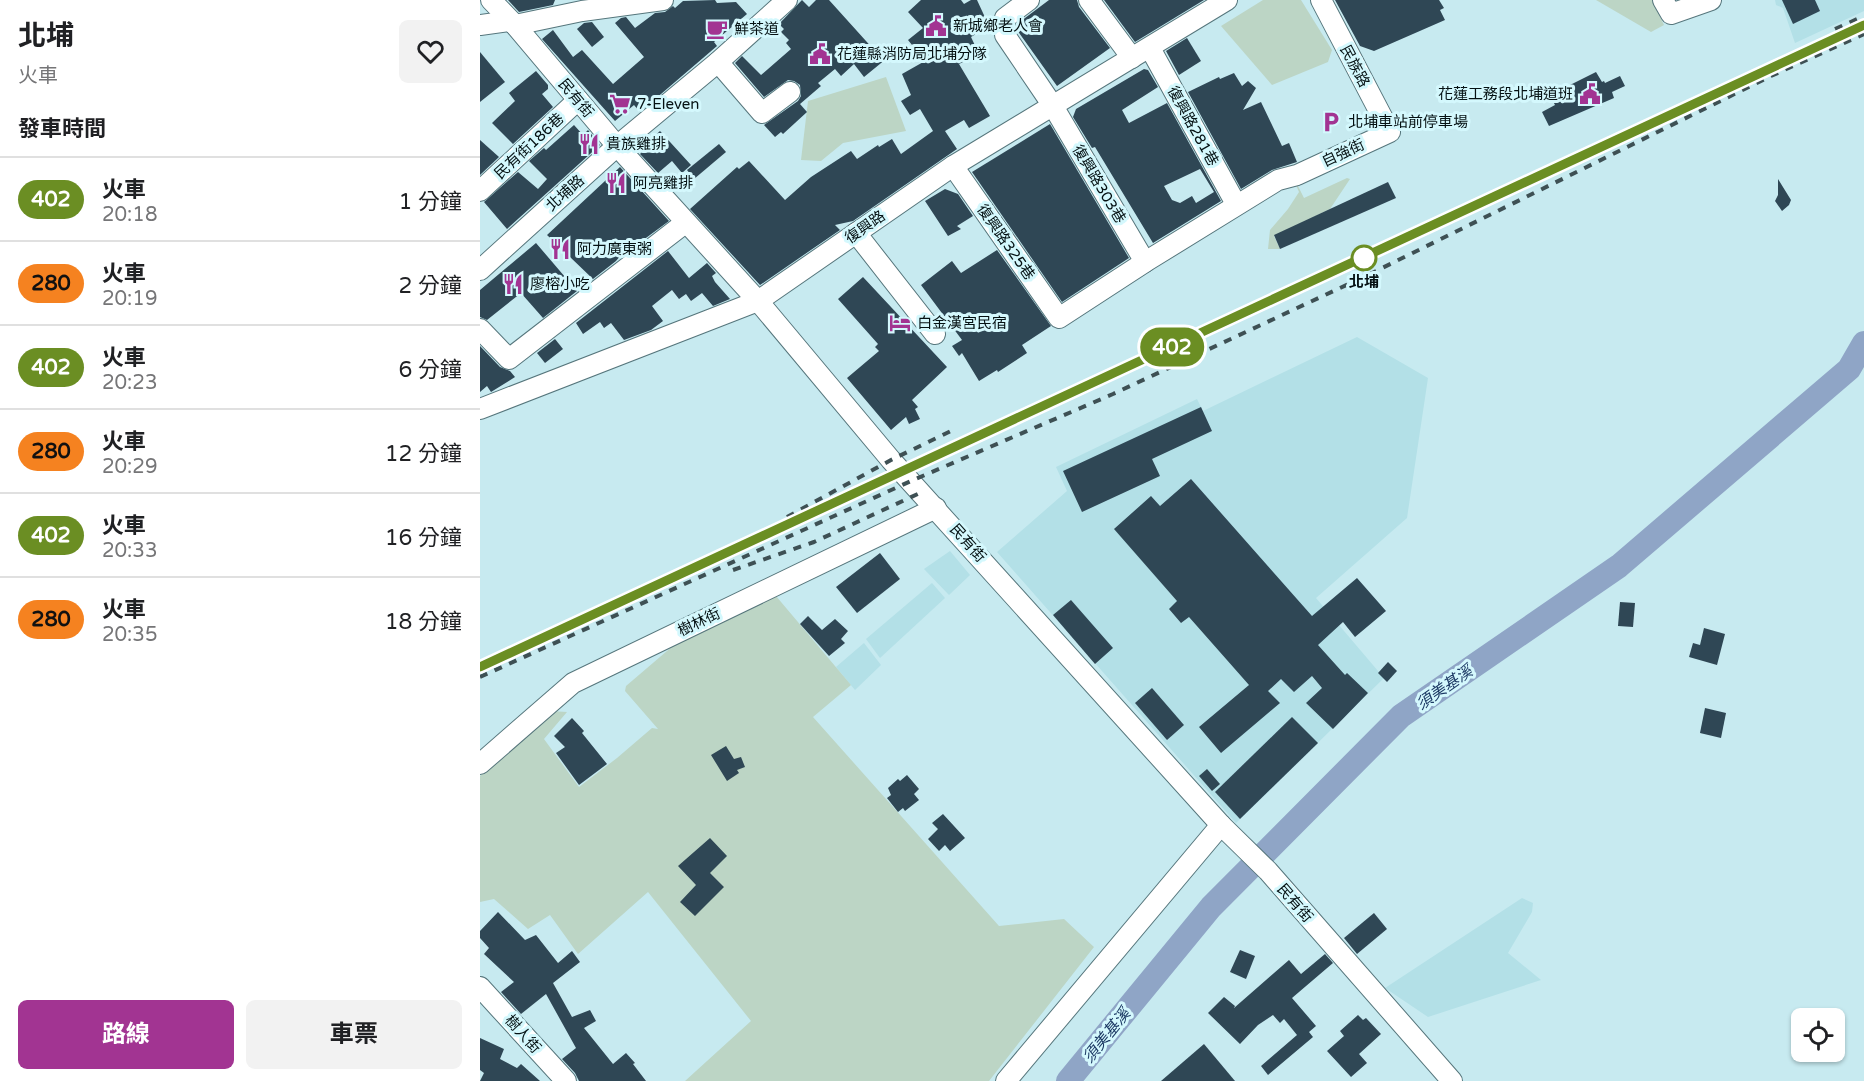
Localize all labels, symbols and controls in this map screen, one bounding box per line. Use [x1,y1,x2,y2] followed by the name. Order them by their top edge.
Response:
[924,14,948,38] public building icon: 新城鄉老人會
[705,17,729,41] cafe icon: 鮮茶道
[953,17,1043,35] place label: 新城鄉老人會
[18,19,74,53] text: 北埔
[399,20,462,83] button: heart
[734,20,779,38] place label: 鮮茶道
[808,42,832,66] public building icon: 花蓮縣消防局北埔分隊
[1336,42,1374,90] street label: 民族路
[837,45,987,63] place label: 花蓮縣消防局北埔分隊
[18,64,58,88] text: 火車
[555,75,597,121] street label: 民有街
[1578,82,1602,106] public building icon: 花蓮工務段北埔道班
[1164,83,1222,169] street label: 復興路281巷
[1438,85,1573,103] place label: 花蓮工務段北埔道班
[608,92,632,116] supermarket icon: 7-Eleven
[637,95,699,113] place label: 7-Eleven
[491,109,567,183] street label: 民有街186巷
[1319,110,1343,134] parking icon: 北埔車站前停車場
[1348,113,1468,131] place label: 北埔車站前停車場
[18,116,106,142] text: 發車時間
[577,132,601,156] restaurant icon: 貴族雞排
[606,135,666,153] place label: 貴族雞排
[1319,135,1367,171] street label: 自強街
[1069,142,1129,226] street label: 復興路303巷
[542,171,588,215] street label: 北埔路
[604,171,628,195] restaurant icon: 阿亮雞排
[633,174,693,192] place label: 阿亮雞排
[102,177,146,203] text: 火車
[31,187,71,212] text: 402
[398,189,462,215] text: 1 分鐘
[973,201,1039,283] street label: 復興路325巷
[102,203,157,227] text: 20:18
[841,207,889,247] street label: 復興路
[548,237,572,261] restaurant icon: 阿力廣東粥
[577,240,652,258] place label: 阿力廣東粥
[1351,245,1377,271] marker: 北埔
[102,261,146,287] text: 火車
[31,271,71,296] text: 280
[501,272,525,296] restaurant icon: 廖榕小吃
[398,273,462,299] text: 2 分鐘
[1349,273,1379,291] place label: 北埔
[530,275,590,293] place label: 廖榕小吃
[102,287,157,311] text: 20:19
[888,311,912,335] hotel icon: 白金漢宮民宿
[917,314,1007,332] place label: 白金漢宮民宿
[1138,328,1206,366] line badge: 402
[1152,335,1192,360] text: 402
[102,345,146,371] text: 火車
[31,355,71,380] text: 402
[398,357,462,383] text: 6 分鐘
[102,371,157,395] text: 20:23
[102,429,146,455] text: 火車
[31,439,71,464] text: 280
[385,441,462,467] text: 12 分鐘
[102,455,157,479] text: 20:29
[102,513,146,539] text: 火車
[946,520,990,566] street label: 民有街
[31,523,71,548] text: 402
[385,525,462,551] text: 16 分鐘
[102,539,157,563] text: 20:33
[102,597,146,623] text: 火車
[675,604,723,640] street label: 樹林街
[31,607,71,632] text: 280
[385,609,462,635] text: 18 分鐘
[102,623,157,647] text: 20:35
[1413,660,1478,714] water label: 須美基溪
[1273,880,1317,926] street label: 民有街
[18,1000,234,1069] button: 路線
[246,1000,462,1069] button: 車票
[1079,1003,1136,1067] water label: 須美基溪
[1791,1008,1845,1062] map controls
[1791,1008,1845,1062] button: locate
[501,1011,545,1057] street label: 樹人街

